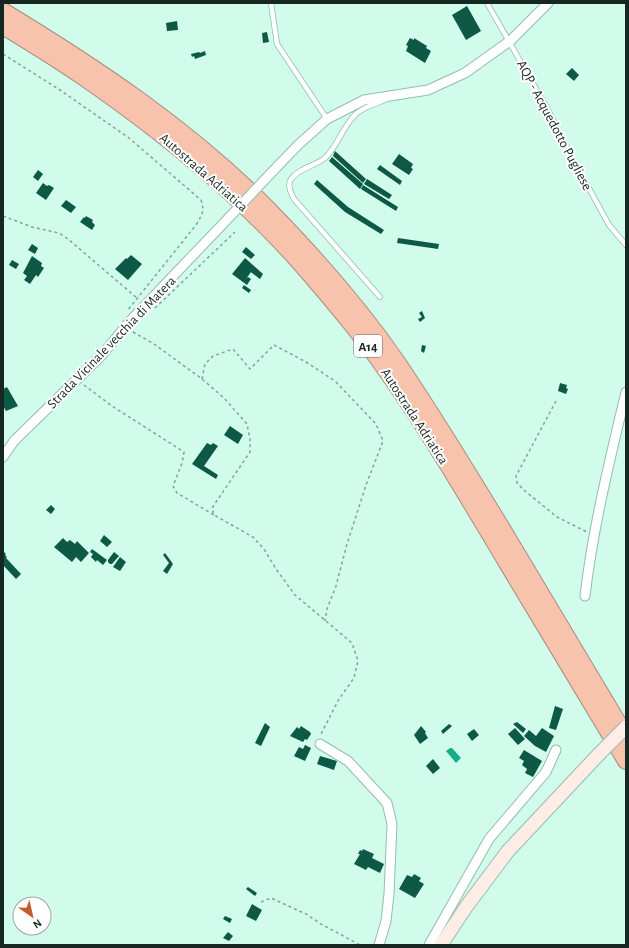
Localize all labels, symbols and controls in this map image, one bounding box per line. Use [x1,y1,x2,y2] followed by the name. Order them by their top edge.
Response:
[514,58,594,193] street label: AQP - Acquedotto Pugliese
[157,131,250,215] street label: Autostrada Adriatica
[45,273,179,412] street label: Strada Vicinale vecchia di Matera
[354,335,382,357] road number: A14
[378,366,451,468] street label: Autostrada Adriatica
[12,896,52,936] north arrow
[31,917,44,931] text: N

